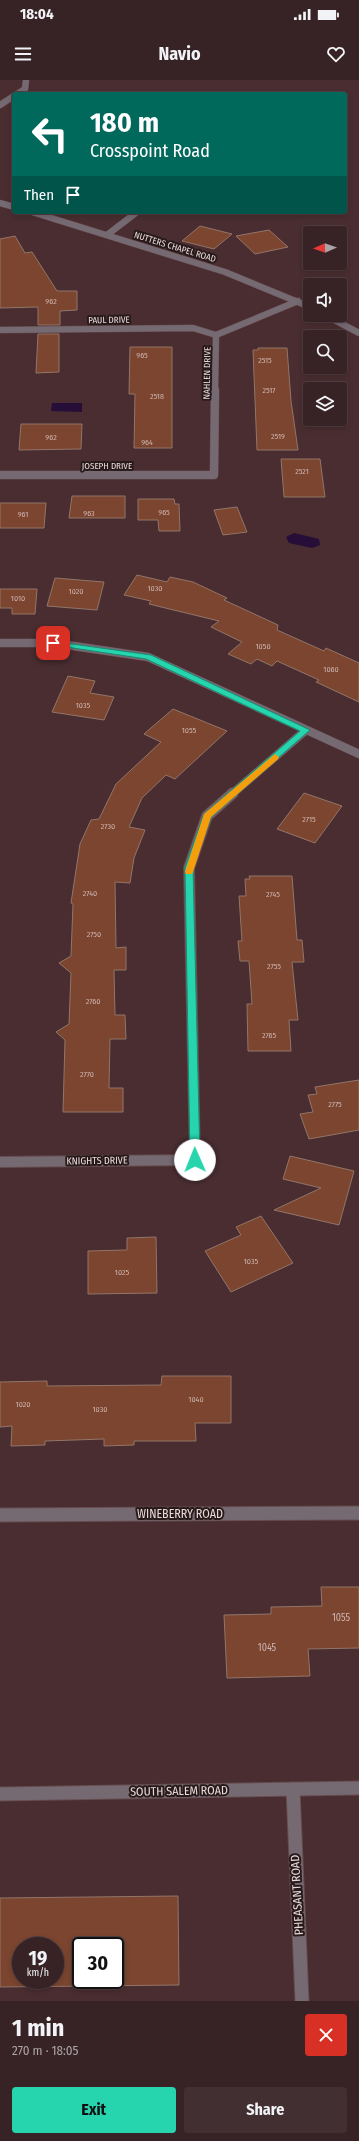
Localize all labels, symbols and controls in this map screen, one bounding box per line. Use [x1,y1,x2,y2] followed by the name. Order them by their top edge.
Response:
[20,5,54,23] text: 18:04
[12,43,34,65] icon: menu
[158,43,201,65] text: Navio
[325,43,347,65] icon: heart
[90,106,159,139] text: 180 m
[24,108,76,160] icon: left
[90,140,210,162] text: Crosspoint Road
[62,184,84,206] icon: arrive
[24,186,54,204] text: Then
[303,226,347,270] north arrow
[303,226,347,426] map controls
[133,230,217,264] street label: NUTTERS CHAPEL ROAD
[303,278,347,322] button: sound
[45,297,57,306] house number: 962
[88,315,130,325] street label: PAUL DRIVE
[303,330,347,374] button: search
[202,347,212,399] street label: NAHLEN DRIVE
[136,351,148,360] house number: 965
[258,356,272,365] house number: 2515
[303,382,347,426] button: layers
[262,386,276,395] house number: 2517
[150,392,164,401] house number: 2518
[271,432,285,441] house number: 2519
[45,433,57,442] house number: 962
[141,438,153,447] house number: 964
[82,461,132,471] street label: JOSEPH DRIVE
[295,467,309,476] house number: 2521
[158,508,170,517] house number: 965
[83,509,95,518] house number: 963
[18,510,28,519] house number: 961
[148,584,162,593] house number: 1030
[69,587,83,596] house number: 1020
[11,594,25,603] house number: 1010
[36,626,70,660] pin
[42,632,64,654] icon: arrive
[255,642,271,651] house number: 1050
[323,665,339,674] house number: 1060
[76,701,91,710] house number: 1035
[182,726,197,735] house number: 1055
[302,815,316,824] house number: 2715
[101,822,115,831] house number: 2730
[83,889,97,898] house number: 2740
[266,890,280,899] house number: 2745
[87,930,101,939] house number: 2750
[267,962,281,971] house number: 2755
[86,997,100,1006] house number: 2760
[262,1031,276,1040] house number: 2765
[80,1070,94,1079] house number: 2770
[328,1100,342,1109] house number: 2775
[174,1139,216,1181] position arrow
[66,1154,128,1168] street label: KNIGHTS DRIVE
[244,1257,259,1266] house number: 1035
[115,1268,130,1277] house number: 1025
[188,1395,204,1404] house number: 1040
[16,1400,30,1409] house number: 1020
[93,1405,107,1414] house number: 1030
[137,1507,223,1521] street label: WINEBERRY ROAD
[332,1612,351,1624] house number: 1055
[258,1642,277,1654] house number: 1045
[130,1783,228,1799] street label: SOUTH SALEM ROAD
[288,1854,306,1936] street label: PHEASANT ROAD
[72,1937,124,1989] speed limit sign: 30
[29,1946,47,1970] text: 19
[27,1967,49,1979] text: km/h
[12,2014,64,2042] text: 1 min
[305,2014,347,2056] button: close
[12,2043,79,2058] text: 270 m · 18:05
[12,2087,176,2133] button: Exit
[184,2087,347,2133] button: Share

